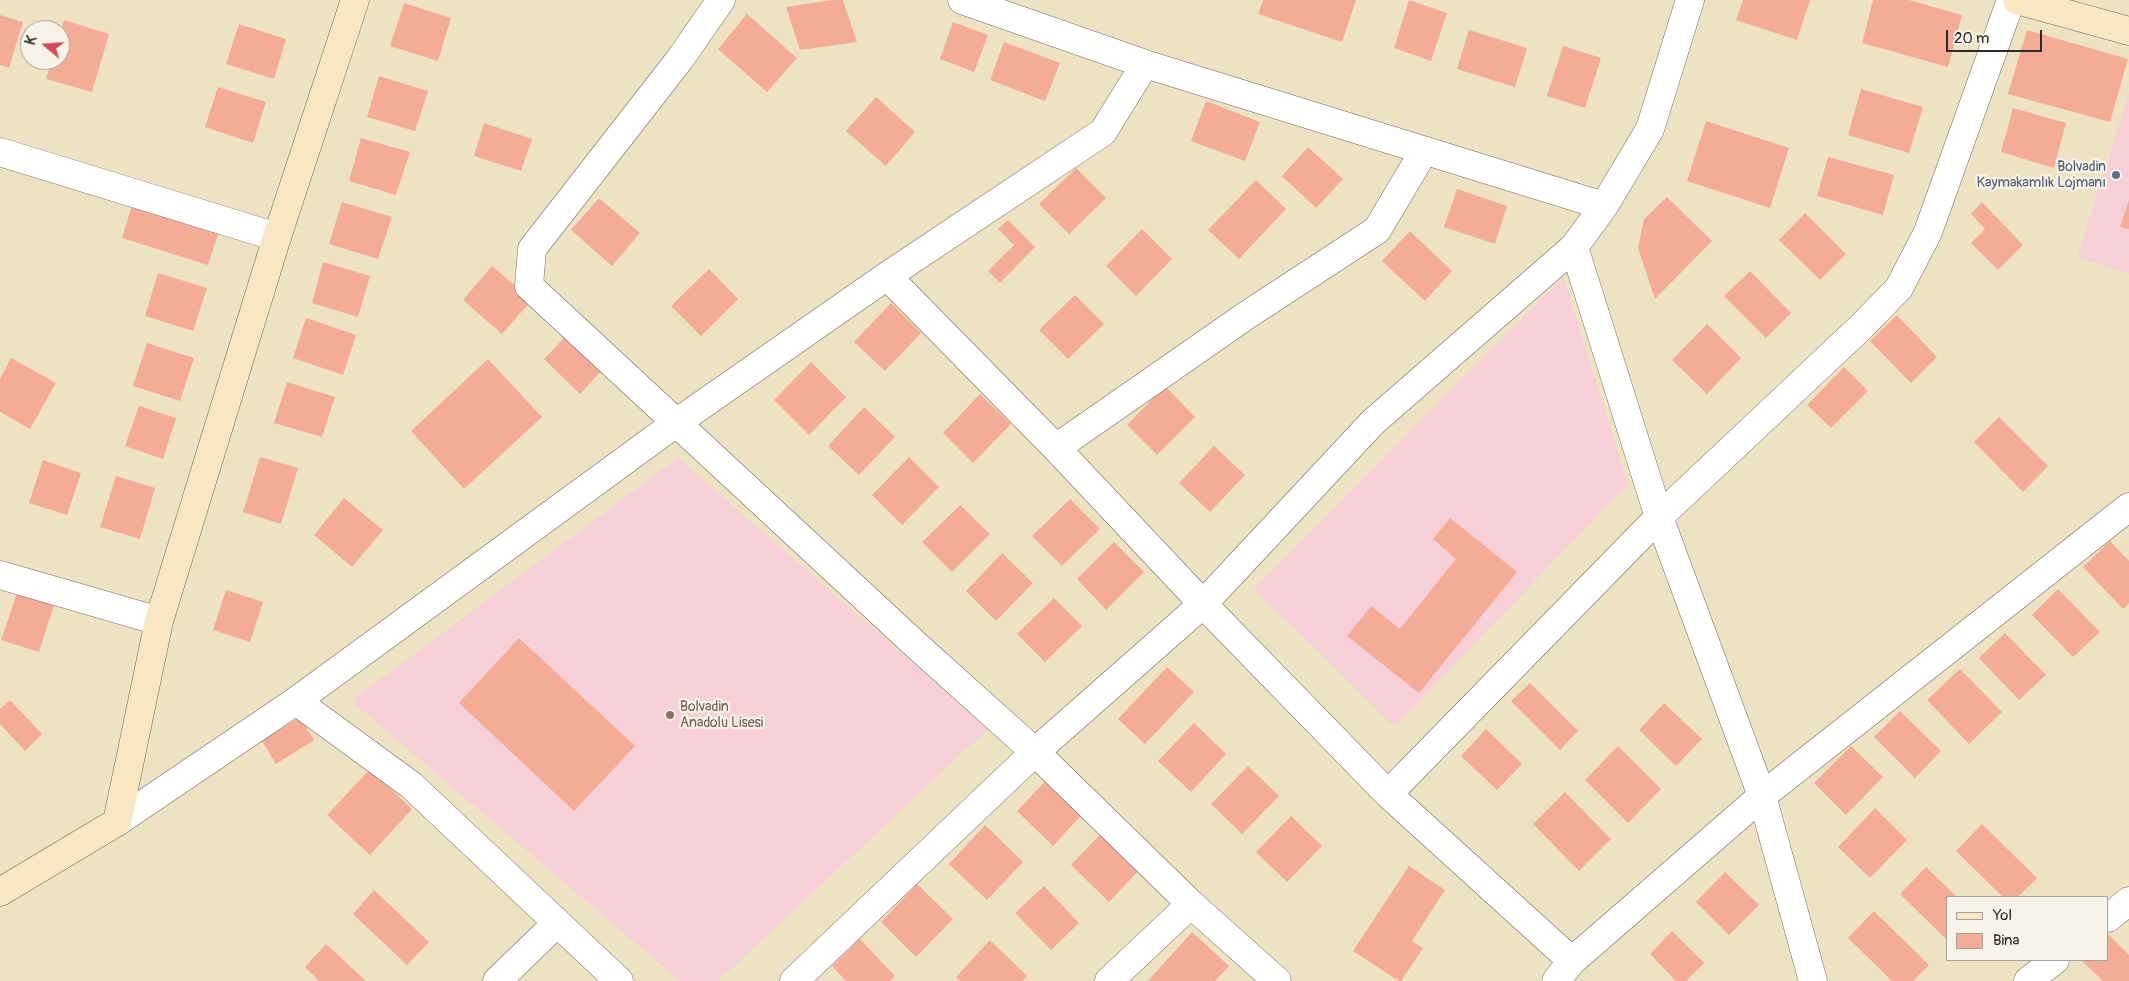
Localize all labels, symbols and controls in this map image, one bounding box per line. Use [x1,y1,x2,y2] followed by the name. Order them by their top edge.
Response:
[20,20,70,70] north arrow
[1949,20,2045,52] scale bar
[1954,29,1989,48] text: 20 m
[22,34,41,47] text: K
[1977,159,2106,192] place label: Bolvadin Kaymakamlık Lojmanı
[2110,169,2122,181] marker: Bolvadin Kaymakamlık Lojmanı
[680,699,763,732] place label: Bolvadin Anadolu Lisesi
[664,709,676,721] marker: Bolvadin Anadolu Lisesi
[1946,896,2109,961] legend
[1993,906,2012,925] text: Yol
[1993,931,2019,950] text: Bina

